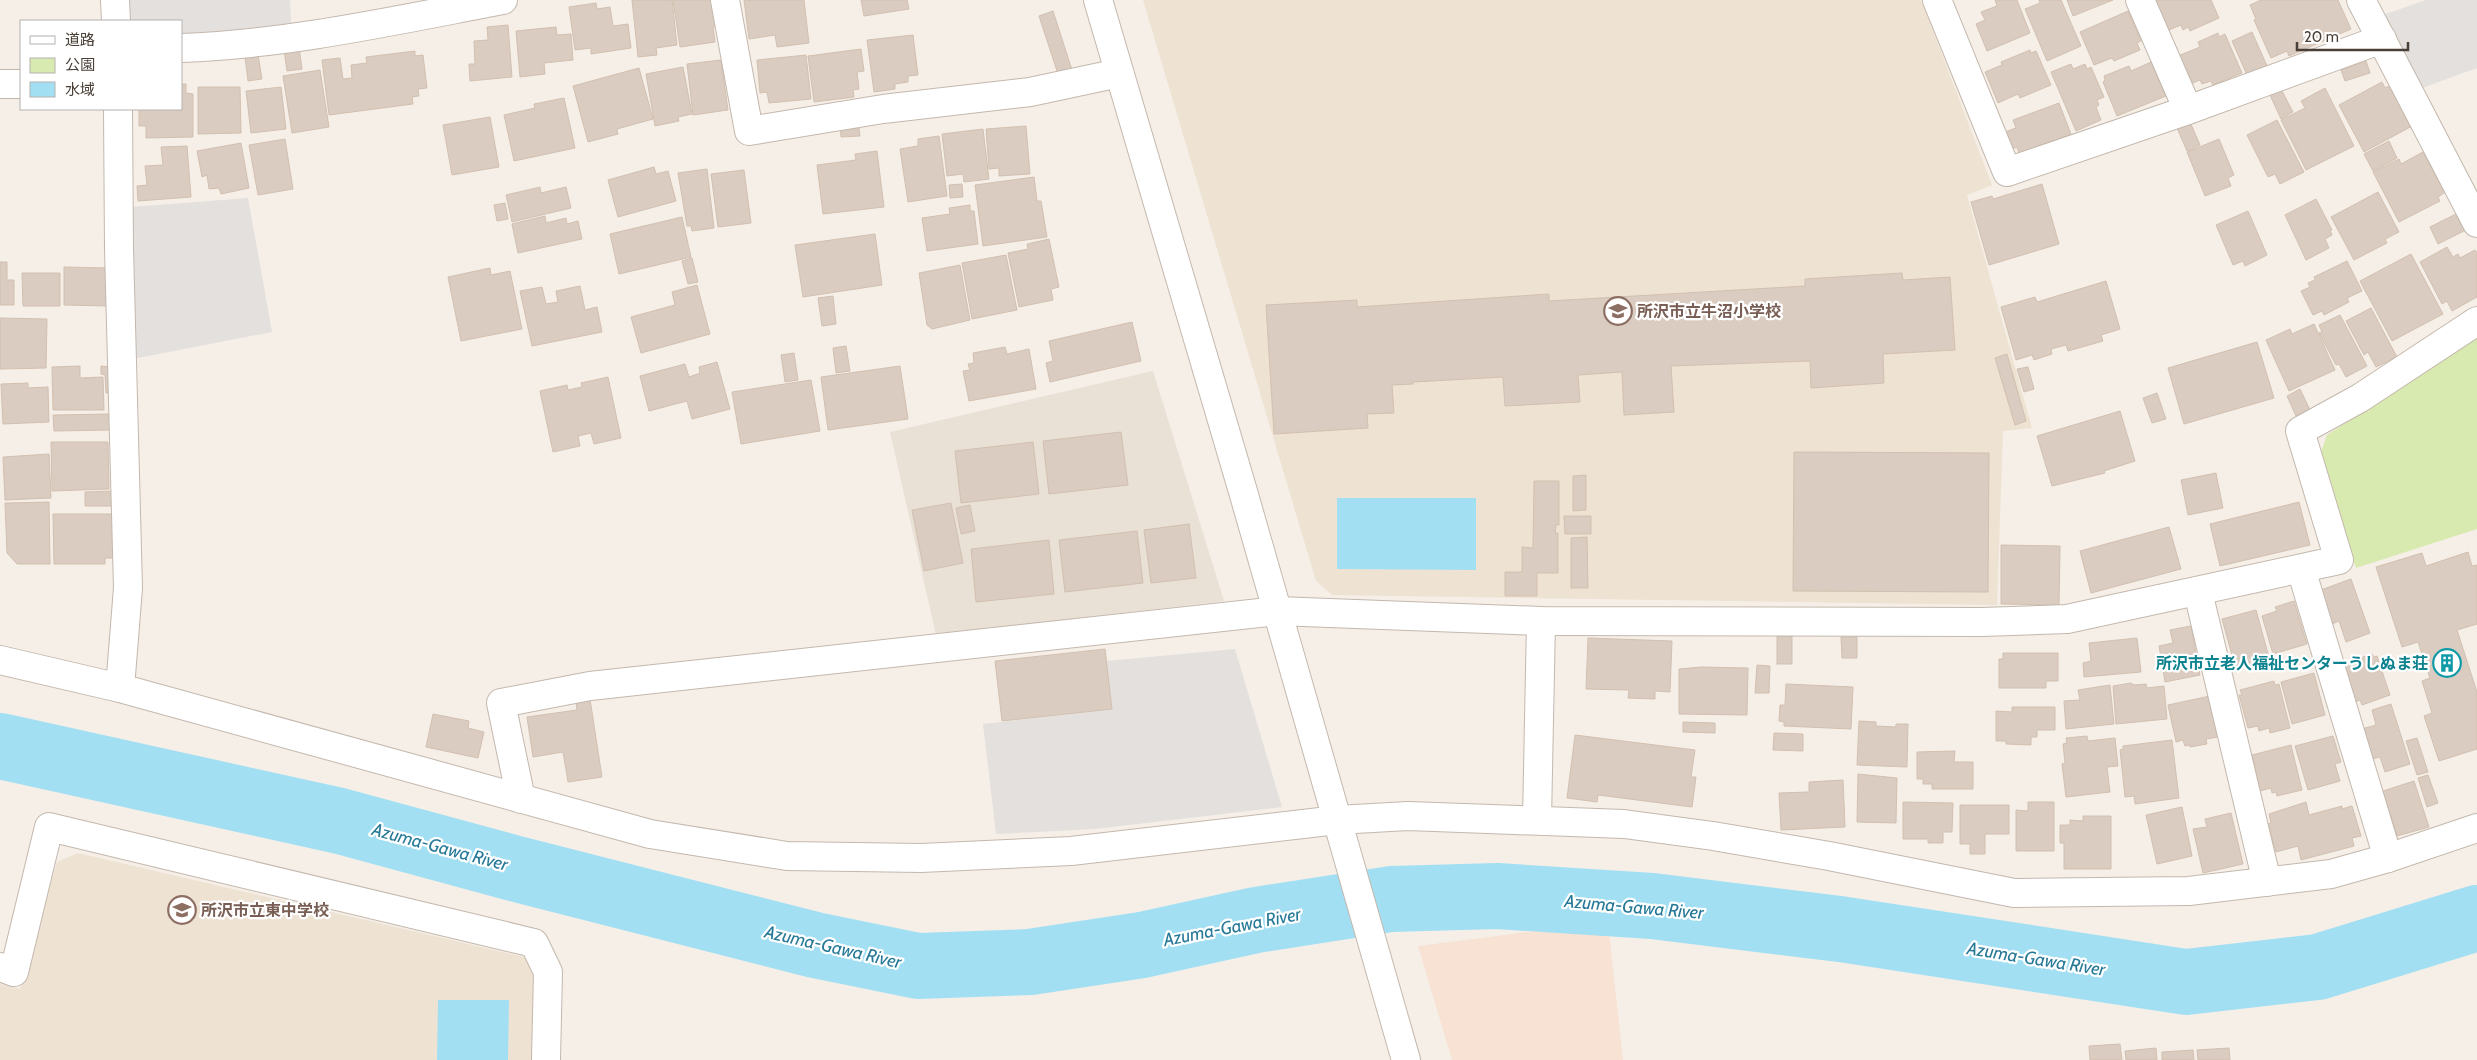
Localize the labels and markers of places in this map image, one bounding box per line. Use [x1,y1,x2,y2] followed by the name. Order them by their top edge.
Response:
[1603,296,1633,326] school or university icon: 所沢市立牛沼小学校
[1637,302,1781,321] place label: 所沢市立牛沼小学校
[2432,648,2462,678] building icon: 所沢市立老人福祉センターうしぬま荘
[2156,654,2428,673] place label: 所沢市立老人福祉センターうしぬま荘
[167,895,197,925] school or university icon: 所沢市立東中学校
[201,901,329,920] place label: 所沢市立東中学校

